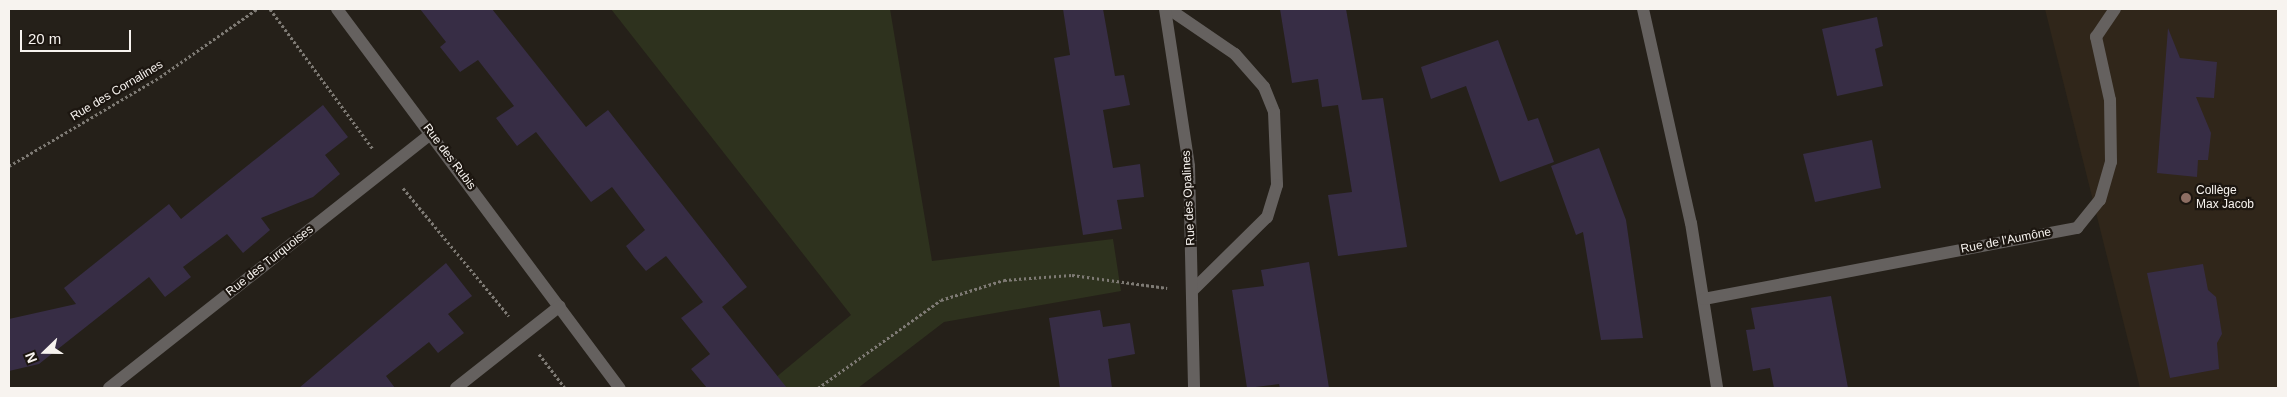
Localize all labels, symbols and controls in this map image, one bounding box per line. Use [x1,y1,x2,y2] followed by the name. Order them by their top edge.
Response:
[22,20,134,52] scale bar
[28,30,61,47] text: 20 m
[68,58,166,124] street label: Rue des Cornalines
[420,121,478,193] street label: Rue des Rubis
[1179,150,1199,246] street label: Rue des Opalines
[2196,184,2254,212] place label: Collège Max Jacob
[2180,192,2192,204] marker: Collège Max Jacob
[223,222,317,300] street label: Rue des Turquoises
[1960,225,2052,257] street label: Rue de l'Aumône
[20,327,70,377] north arrow
[22,350,40,365] text: N

